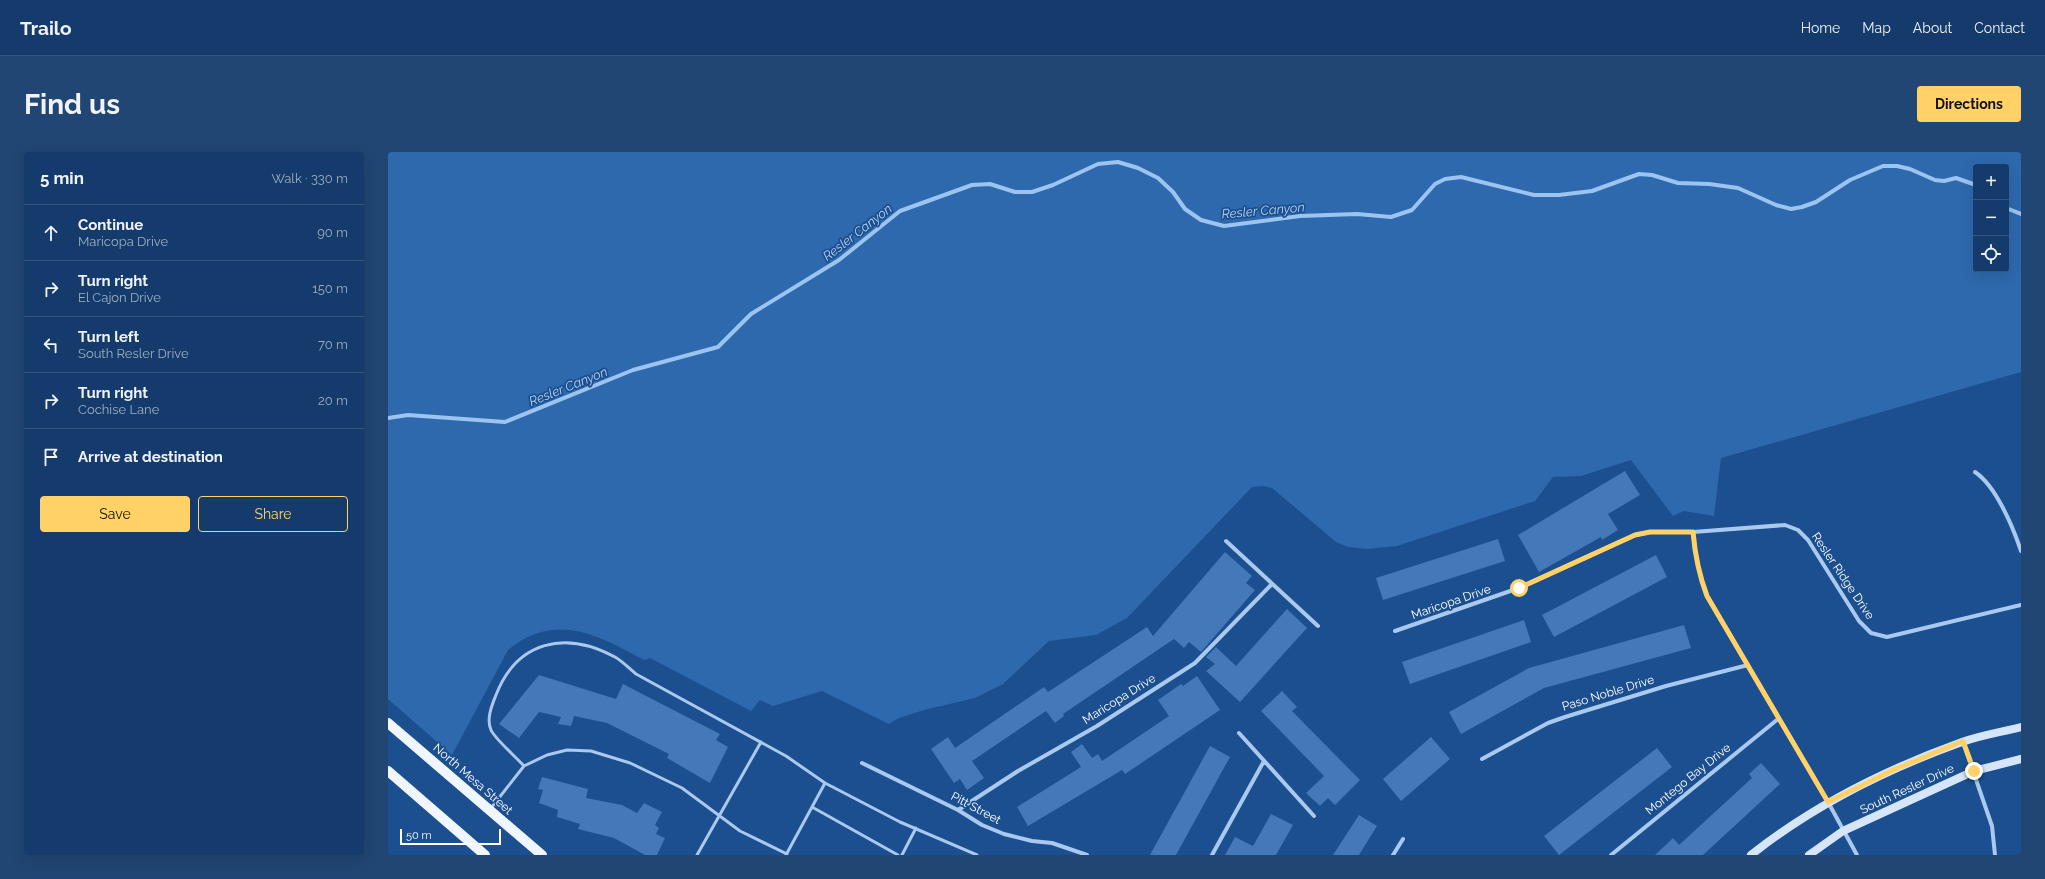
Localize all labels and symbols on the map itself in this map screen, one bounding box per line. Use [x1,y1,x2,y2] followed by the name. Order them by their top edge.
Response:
[1221,199,1305,222] water label: Resler Canyon
[820,201,895,264] water label: Resler Canyon
[527,364,610,409] water label: Resler Canyon
[1809,530,1877,622] street label: Resler Ridge Drive
[1510,579,1528,597] route start
[1409,582,1493,622] street label: Maricopa Drive
[1080,671,1158,727] street label: Maricopa Drive
[1560,672,1656,714] street label: Paso Noble Drive
[1643,740,1733,818] street label: Montego Bay Drive
[430,741,516,817] street label: North Mesa Street
[1858,761,1956,817] street label: South Resler Drive
[1965,762,1983,780] route end
[949,789,1003,827] street label: Pitt Street
[400,827,501,846] scale bar

